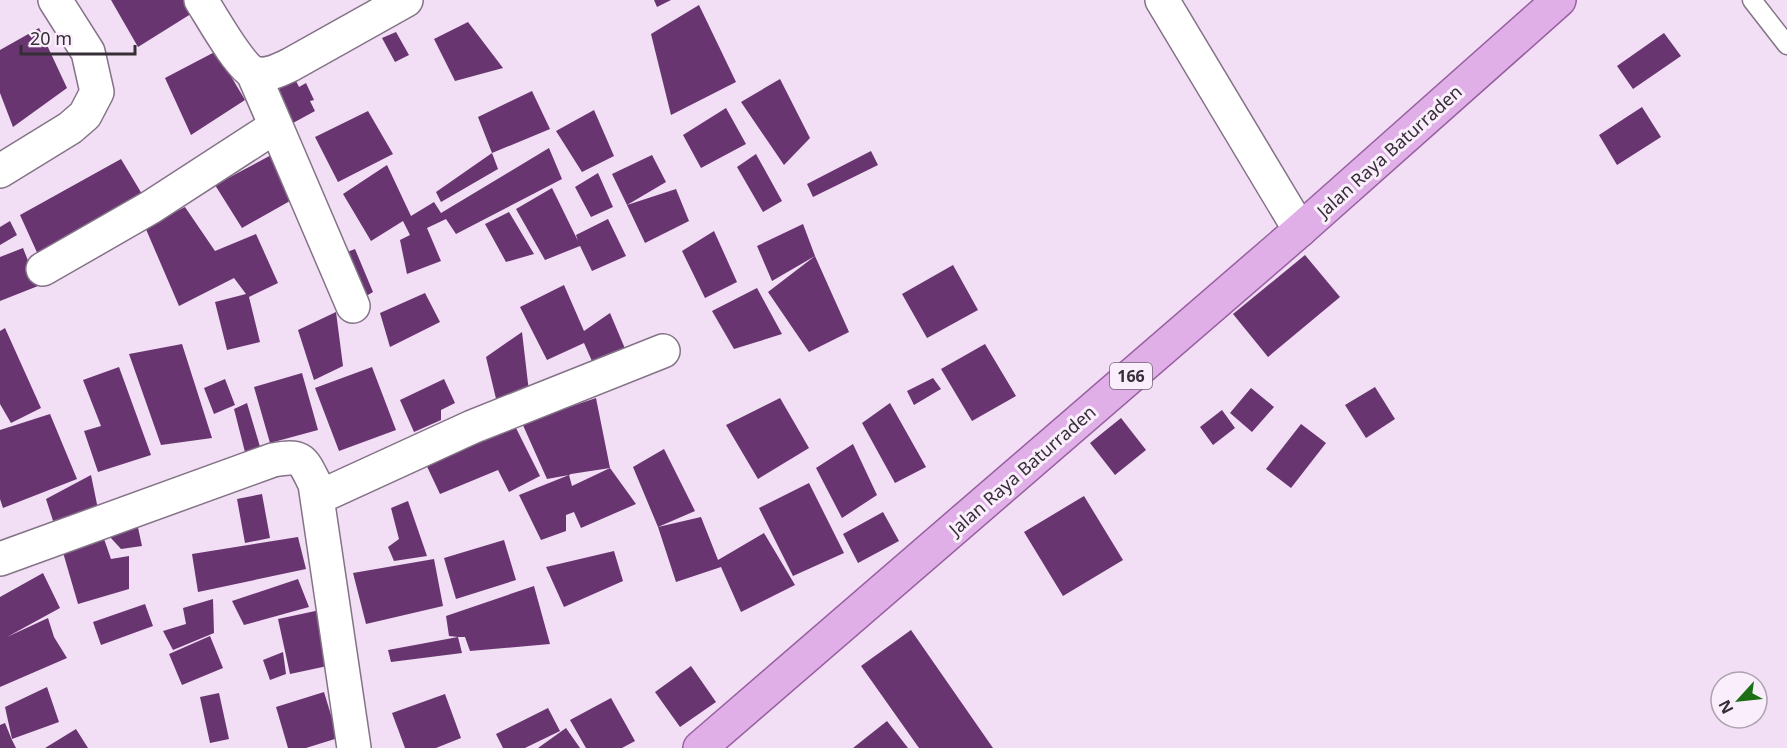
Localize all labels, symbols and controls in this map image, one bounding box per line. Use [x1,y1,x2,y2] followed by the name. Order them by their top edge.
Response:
[21,18,135,56] scale bar
[30,26,72,50] text: 20 m
[1310,79,1467,224] street label: Jalan Raya Baturraden
[1110,363,1152,389] road number: 166
[942,400,1101,542] street label: Jalan Raya Baturraden
[1709,670,1769,730] north arrow
[1713,696,1738,718] text: N

